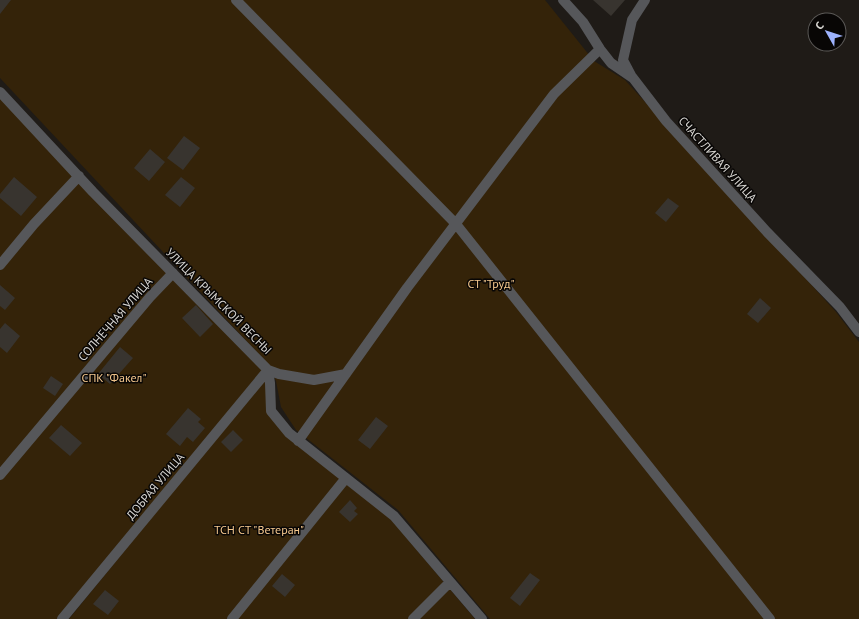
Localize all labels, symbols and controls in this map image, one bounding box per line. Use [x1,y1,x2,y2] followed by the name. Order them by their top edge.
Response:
[807,12,847,52] north arrow
[812,19,827,33] text: С
[676,113,760,205] street label: СЧАСТЛИВАЯ УЛИЦА
[163,245,275,357] street label: УЛИЦА КРЫМСКОЙ ВЕСНЫ
[75,274,155,364] street label: СОЛНЕЧНАЯ УЛИЦА
[468,276,514,291] park label: СТ "Труд"
[82,370,146,385] park label: СПК "Факел"
[123,450,187,522] street label: ДОБРАЯ УЛИЦА
[214,522,304,537] park label: ТСН СТ "Ветеран"

